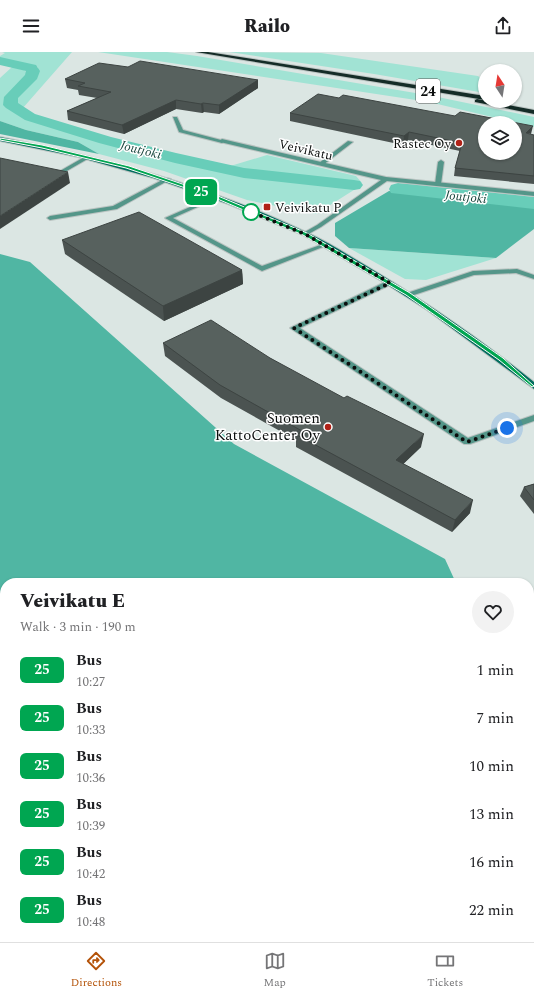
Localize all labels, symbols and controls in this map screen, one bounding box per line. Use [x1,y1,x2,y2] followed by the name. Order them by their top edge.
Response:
[244,13,290,40] text: Railo
[20,15,42,37] icon: menu
[492,15,514,37] icon: share
[478,64,522,108] north arrow
[478,64,522,160] map controls
[416,79,440,103] road number: 24
[478,116,522,160] button: layers
[277,134,335,166] street label: Veivikatu
[393,134,452,154] place label: Rastec Oy
[117,135,164,165] water label: Joutjoki
[454,138,464,148] marker: Rastec Oy
[183,179,219,205] line badge: 25
[193,181,209,202] text: 25
[443,185,488,209] water label: Joutjoki
[275,198,342,218] place label: Veivikatu P
[262,202,272,212] marker: Veivikatu P
[242,203,260,221] unlabelled marker
[215,407,321,447] place label: Suomen KattoCenter Oy
[497,418,517,438] your location
[323,422,333,432] marker: Suomen KattoCenter Oy
[20,587,125,616] text: Veivikatu E
[472,591,514,633] button: heart
[20,617,136,637] text: Walk · 3 min · 190 m
[76,649,102,672] text: Bus
[34,659,50,680] text: 25
[476,659,514,682] text: 1 min
[76,672,105,692] text: 10:27
[76,697,102,720] text: Bus
[34,707,50,728] text: 25
[476,707,514,730] text: 7 min
[76,720,105,740] text: 10:33
[76,745,102,768] text: Bus
[34,755,50,776] text: 25
[469,755,514,778] text: 10 min
[76,768,105,788] text: 10:36
[76,793,102,816] text: Bus
[34,803,50,824] text: 25
[469,803,514,826] text: 13 min
[76,816,105,836] text: 10:39
[76,841,102,864] text: Bus
[34,851,50,872] text: 25
[469,851,514,874] text: 16 min
[76,864,105,884] text: 10:42
[76,889,102,912] text: Bus
[34,899,50,920] text: 25
[469,899,514,922] text: 22 min
[76,912,105,932] text: 10:48
[71,950,122,991] tab: Directions
[264,950,286,991] tab: Map
[427,950,463,991] tab: Tickets

